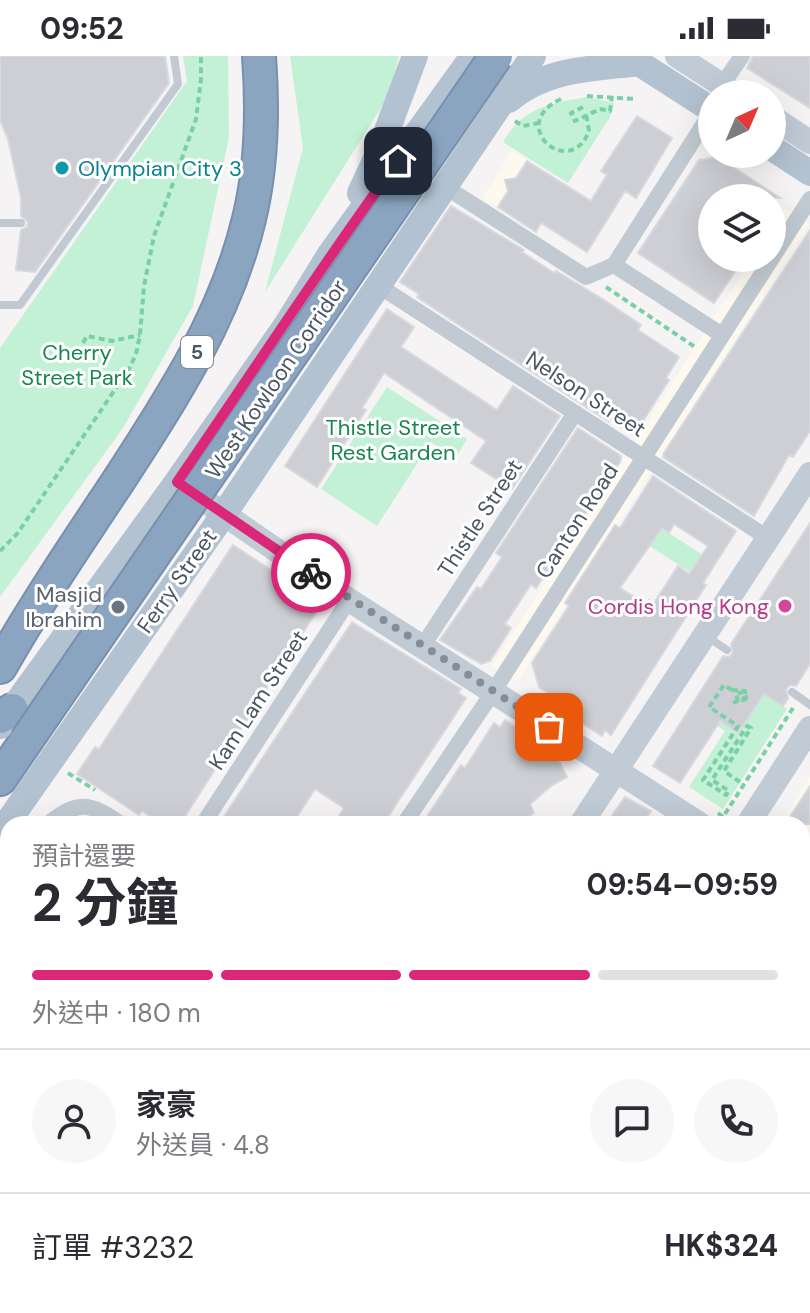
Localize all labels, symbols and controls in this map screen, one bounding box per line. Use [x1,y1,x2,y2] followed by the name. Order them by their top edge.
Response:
[40,9,124,48] text: 09:52
[698,80,786,168] north arrow
[698,80,786,272] map controls
[364,127,432,195] pin
[376,139,420,183] icon: home
[78,154,242,183] place label: Olympian City 3
[53,159,71,177] marker: Olympian City 3
[698,184,786,272] button: layers
[199,274,353,484] street label: West Kowloon Corridor
[181,336,213,368] road number: 5
[21,338,133,392] park label: Cherry Street Park
[520,344,652,444] street label: Nelson Street
[325,413,461,467] park label: Thistle Street Rest Garden
[431,453,529,583] street label: Thistle Street
[529,458,625,584] street label: Canton Road
[131,523,223,639] street label: Ferry Street
[271,533,351,613] courier
[289,551,333,595] icon: bike
[25,580,102,634] place label: Masjid Ibrahim
[588,592,769,621] place label: Cordis Hong Kong
[776,597,794,615] marker: Cordis Hong Kong
[109,598,127,616] marker: Masjid Ibrahim
[202,625,314,775] street label: Kam Lam Street
[515,693,583,761] pin
[527,705,571,749] icon: bag
[32,839,136,873] text: 預計還要
[586,865,778,904] text: 09:54–09:59
[32,869,178,937] text: 2 分鐘
[32,996,201,1030] text: 外送中 · 180 m
[32,1079,116,1163] button: person
[590,1079,674,1163] button: chat
[694,1079,778,1163] button: phone
[136,1085,196,1124] text: 家豪
[136,1128,270,1162] text: 外送員 · 4.8
[664,1226,778,1265] text: HK$324
[32,1228,194,1267] text: 訂單 #3232

